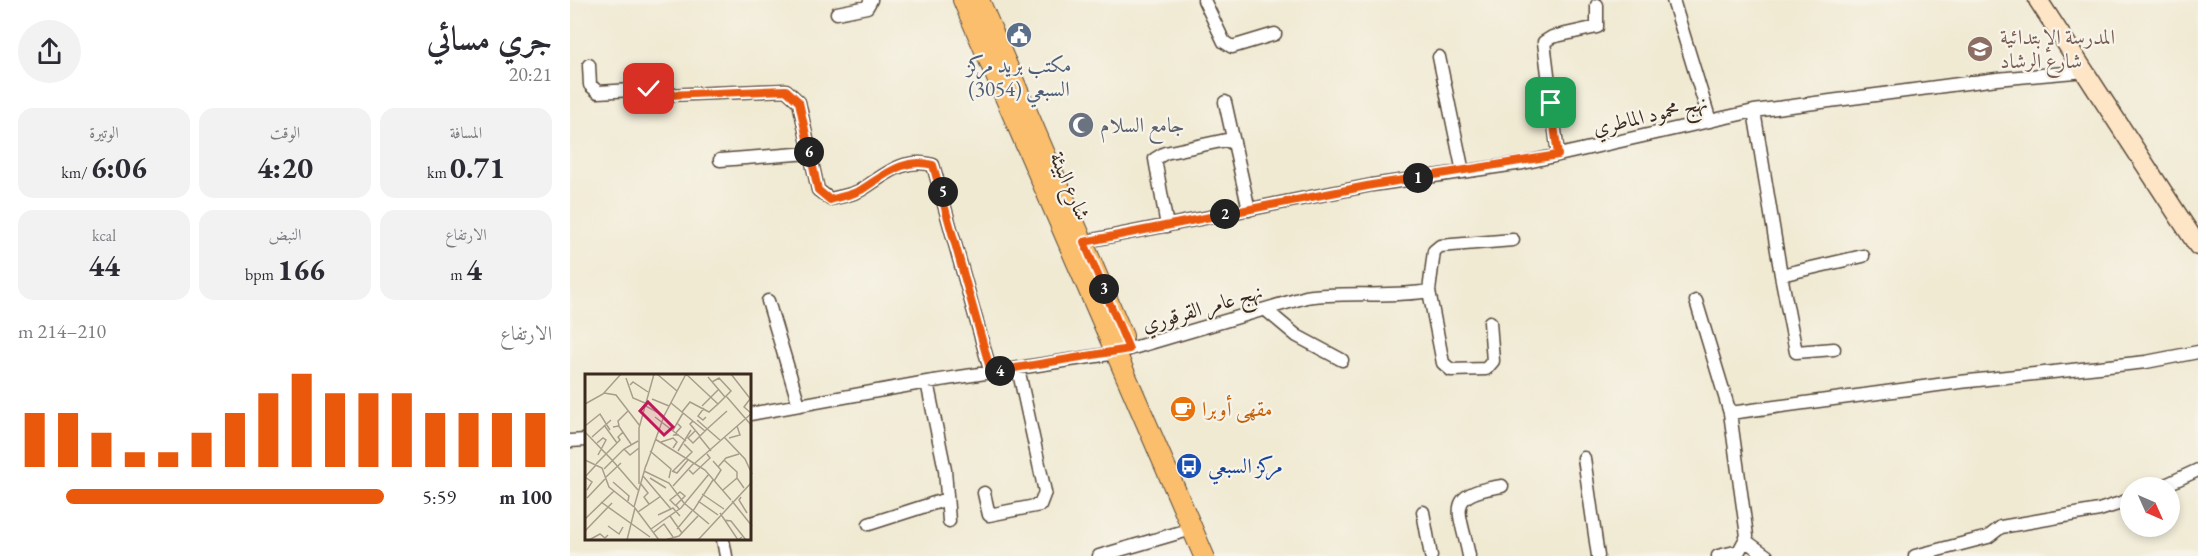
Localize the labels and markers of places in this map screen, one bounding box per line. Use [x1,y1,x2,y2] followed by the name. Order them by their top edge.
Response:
[1004,20,1034,50] public building icon: مكتب بريد مركز السبعي (3054)
[2000,23,2115,79] place label: المدرسة الإبتدائية شارع الرشاد
[1965,34,1995,64] school or university icon: المدرسة الإبتدائية شارع الرشاد
[965,51,1071,108] place label: مكتب بريد مركز السبعي (3054)
[623,63,674,114] pin
[1525,77,1576,128] pin
[1066,110,1096,140] mosque icon: جامع السلام
[1100,111,1184,144] place label: جامع السلام
[794,137,824,167] pin: 6
[1403,163,1433,193] pin: 1
[928,177,958,207] pin: 5
[1210,199,1240,229] pin: 2
[1089,274,1119,304] pin: 3
[985,356,1015,386] pin: 4
[1168,394,1198,424] cafe icon: مقهى أوبرا
[1202,394,1272,423] place label: مقهى أوبرا
[1174,451,1204,481] bus stop icon: مركز السبعي
[1208,452,1283,485] place label: مركز السبعي

